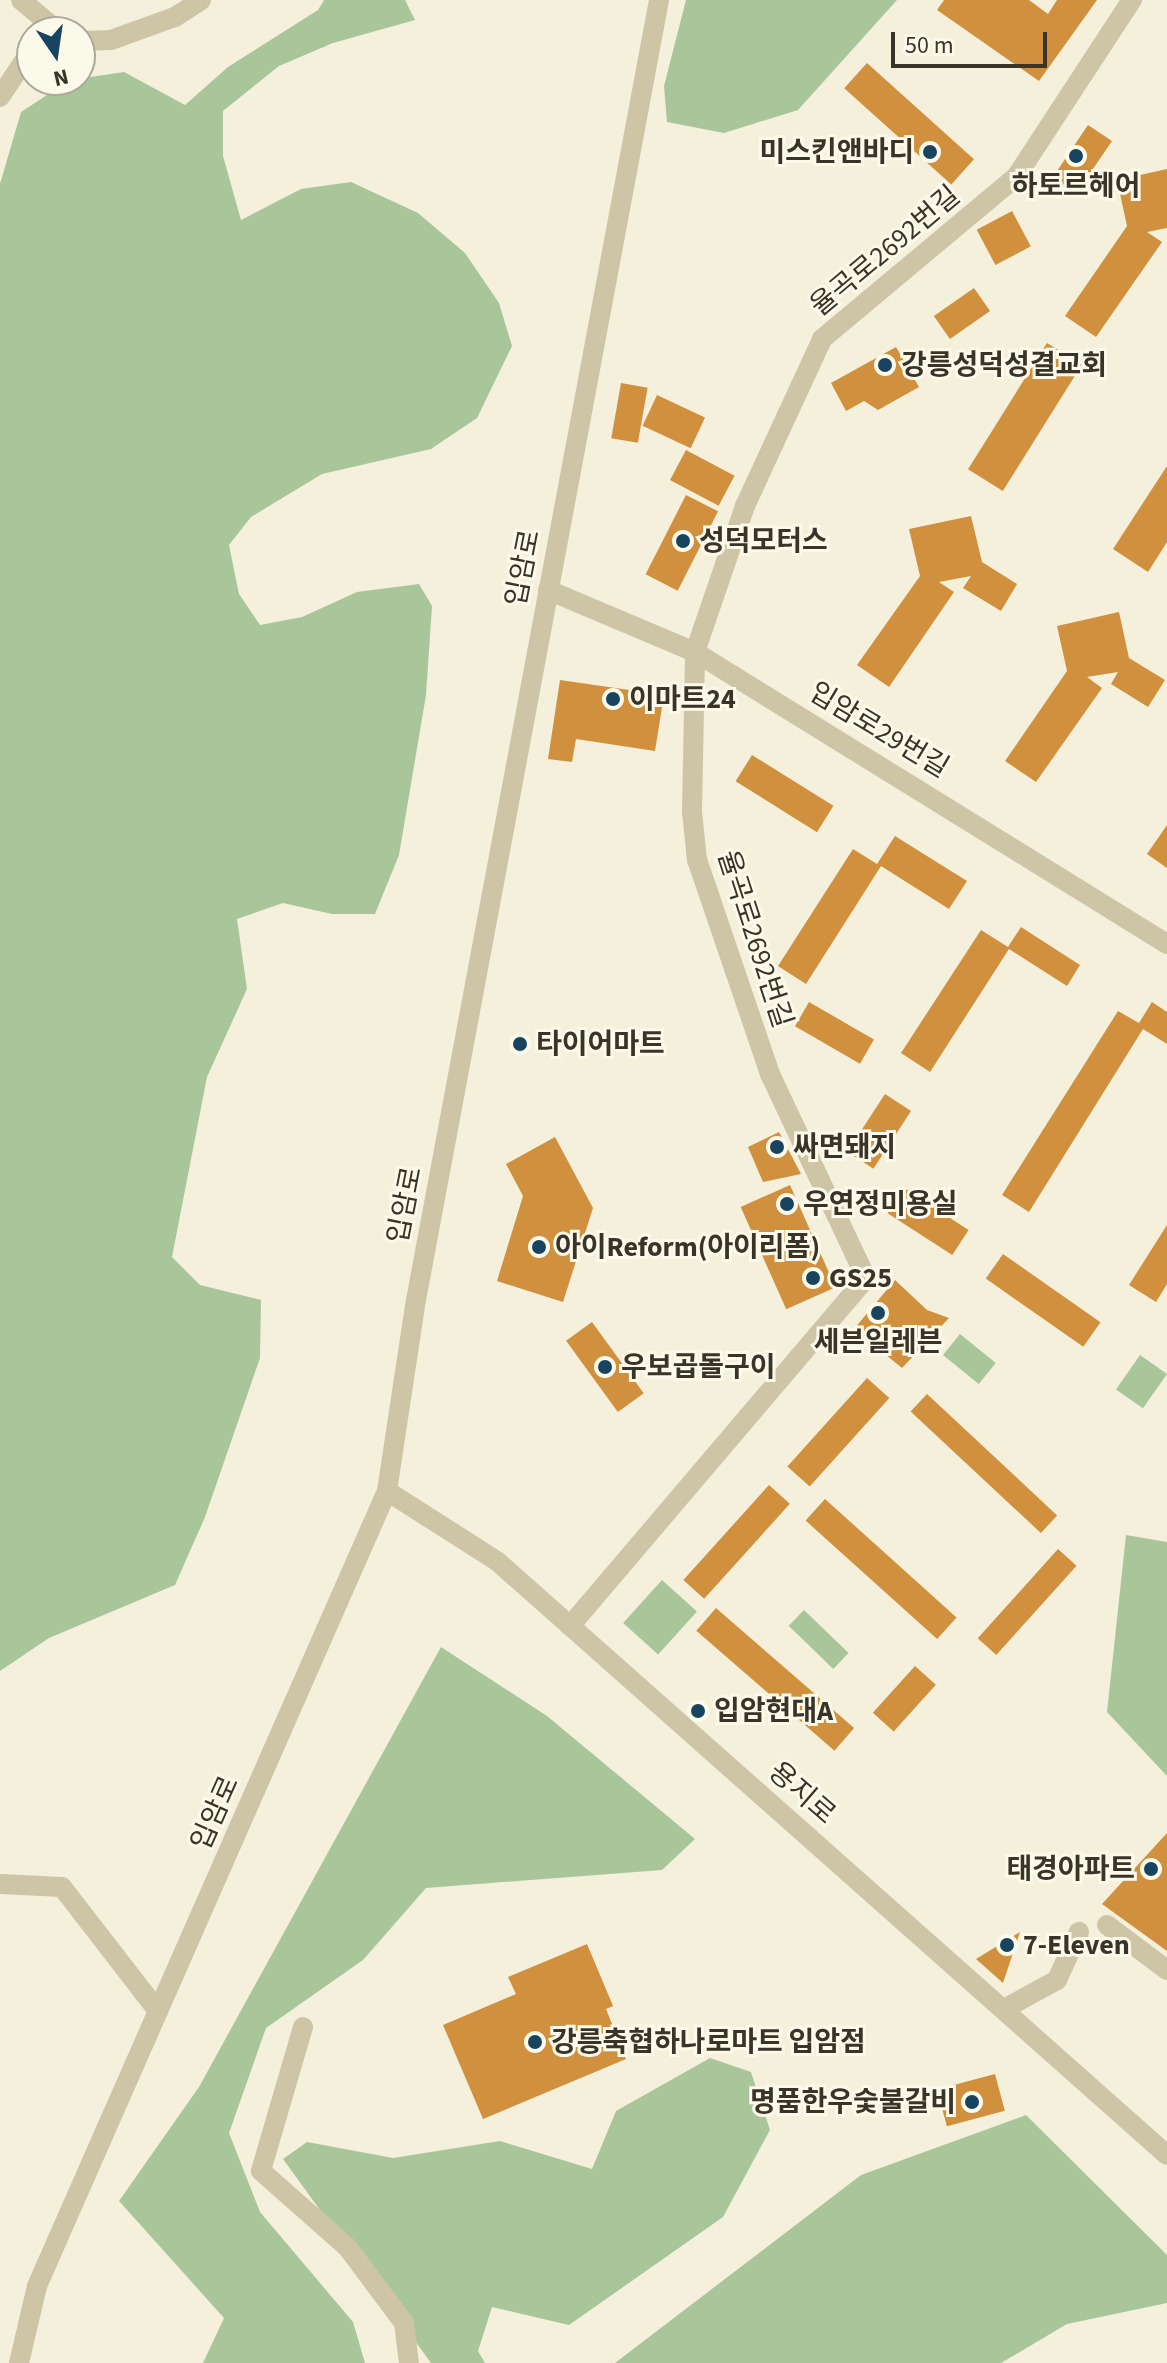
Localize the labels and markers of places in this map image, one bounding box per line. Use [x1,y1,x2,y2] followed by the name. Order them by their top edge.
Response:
[759,135,914,169] place label: 미스킨앤바디
[921,143,939,161] marker: 미스킨앤바디
[1067,147,1085,165] marker: 하토르헤어
[1012,169,1140,203] place label: 하토르헤어
[901,348,1107,382] place label: 강릉성덕성결교회
[876,356,894,374] marker: 강릉성덕성결교회
[699,524,828,558] place label: 성덕모터스
[674,532,692,550] marker: 성덕모터스
[629,682,736,716] place label: 이마트24
[604,690,622,708] marker: 이마트24
[536,1027,665,1061] place label: 타이어마트
[511,1035,529,1053] marker: 타이어마트
[793,1130,896,1164] place label: 싸면돼지
[768,1138,786,1156] marker: 싸면돼지
[803,1187,958,1221] place label: 우연정미용실
[778,1195,796,1213] marker: 우연정미용실
[555,1230,820,1264] place label: 아이Reform(아이리폼)
[530,1238,548,1256] marker: 아이Reform(아이리폼)
[829,1261,892,1295] place label: GS25
[804,1269,822,1287] marker: GS25
[869,1304,887,1322] marker: 세븐일레븐
[814,1325,942,1359] place label: 세븐일레븐
[621,1350,776,1384] place label: 우보곱돌구이
[596,1358,614,1376] marker: 우보곱돌구이
[714,1694,833,1728] place label: 입암현대A
[689,1702,707,1720] marker: 입암현대A
[1006,1852,1135,1886] place label: 태경아파트
[1142,1860,1160,1878] marker: 태경아파트
[1023,1928,1130,1962] place label: 7-Eleven
[998,1936,1016,1954] marker: 7-Eleven
[551,2025,866,2059] place label: 강릉축협하나로마트 입암점
[526,2033,544,2051] marker: 강릉축협하나로마트 입암점
[750,2085,956,2119] place label: 명품한우숯불갈비
[963,2093,981,2111] marker: 명품한우숯불갈비

